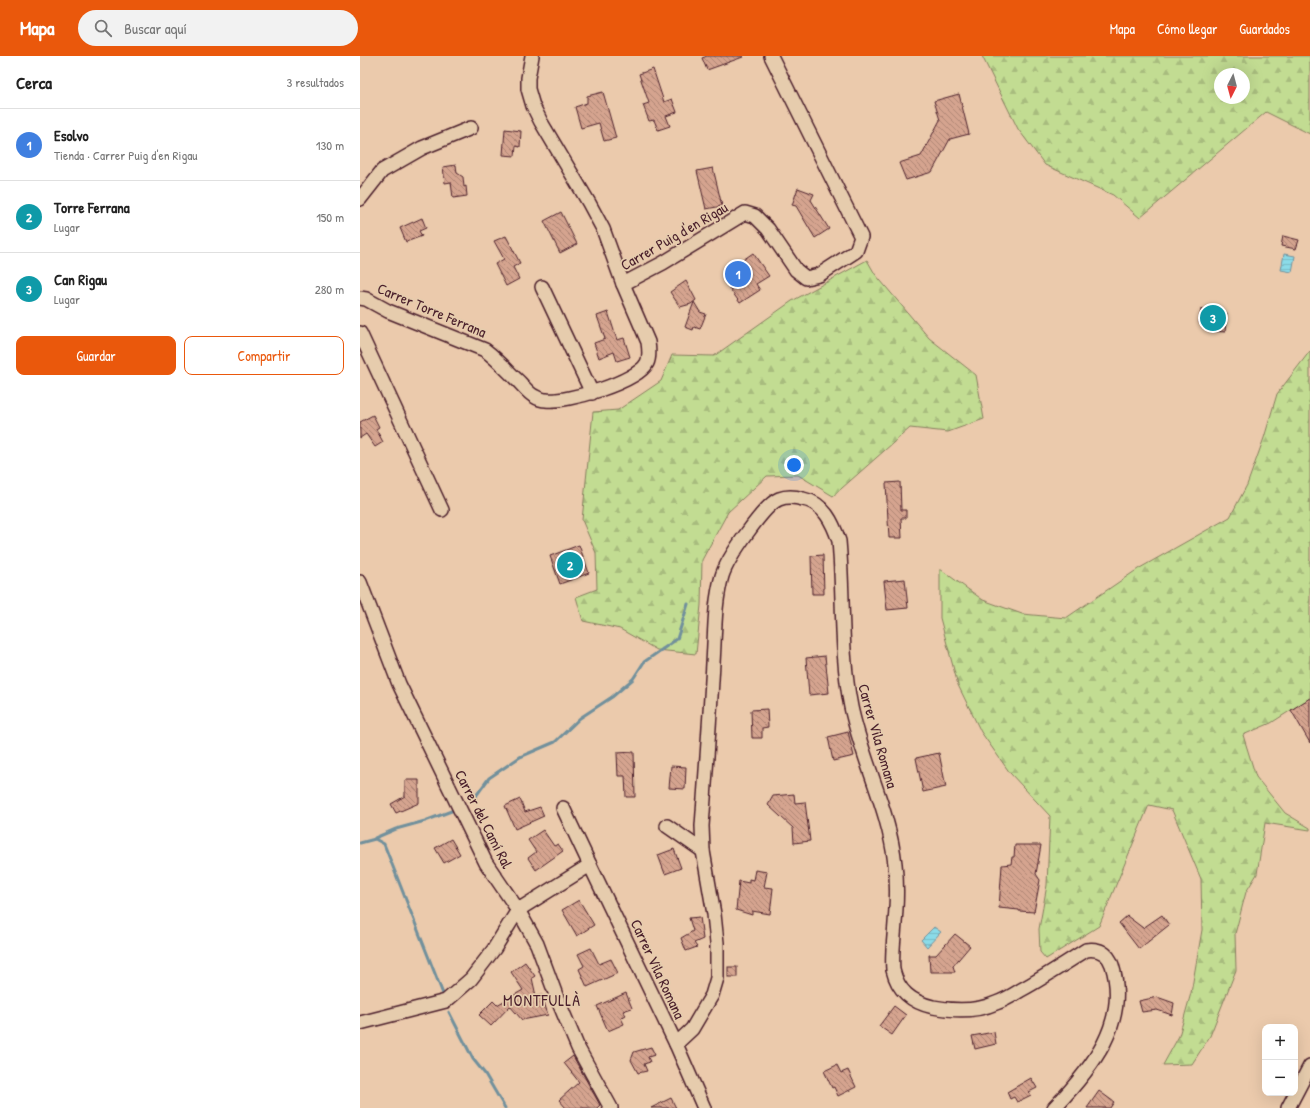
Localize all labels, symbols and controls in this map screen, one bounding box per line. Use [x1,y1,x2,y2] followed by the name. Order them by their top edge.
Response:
[78,10,358,46] search box
[20,15,54,41] text: Mapa
[92,17,114,39] icon: search
[124,18,187,39] text: Buscar aquí
[1110,19,1135,38] text: Mapa
[1157,19,1217,38] text: Cómo llegar
[1239,19,1290,38] text: Guardados
[1214,68,1250,104] north arrow
[16,71,52,94] text: Cerca
[286,73,344,91] text: 3 resultados
[54,125,89,146] text: Esolvo
[27,136,31,154] text: 1
[316,136,344,154] text: 130 m
[54,146,197,164] text: Tienda · Carrer Puig d'en Rigau
[54,197,130,218] text: Torre Ferrana
[616,197,732,275] street label: Carrer Puig d'en Rigau
[26,208,32,226] text: 2
[316,208,344,226] text: 150 m
[54,218,80,236] text: Lugar
[725,259,751,289] pin: 1
[54,269,107,290] text: Can Rigau
[374,278,490,342] street label: Carrer Torre Ferrana
[26,280,32,298] text: 3
[315,280,344,298] text: 280 m
[54,290,80,308] text: Lugar
[1200,303,1226,333] pin: 3
[16,336,176,375] button: Guardar
[184,336,344,375] button: Compartir
[784,455,804,475] your location
[557,550,583,580] pin: 2
[853,681,903,791] street label: Carrer Vila Romana
[450,766,518,872] street label: Carrer del Camí Ral
[626,916,690,1022] street label: Carrer Vila Romana
[503,989,581,1011] district label: MONTFULLÀ
[1262,1024,1298,1096] map controls
[1262,1024,1298,1060] button: +
[1262,1060,1298,1096] button: −

